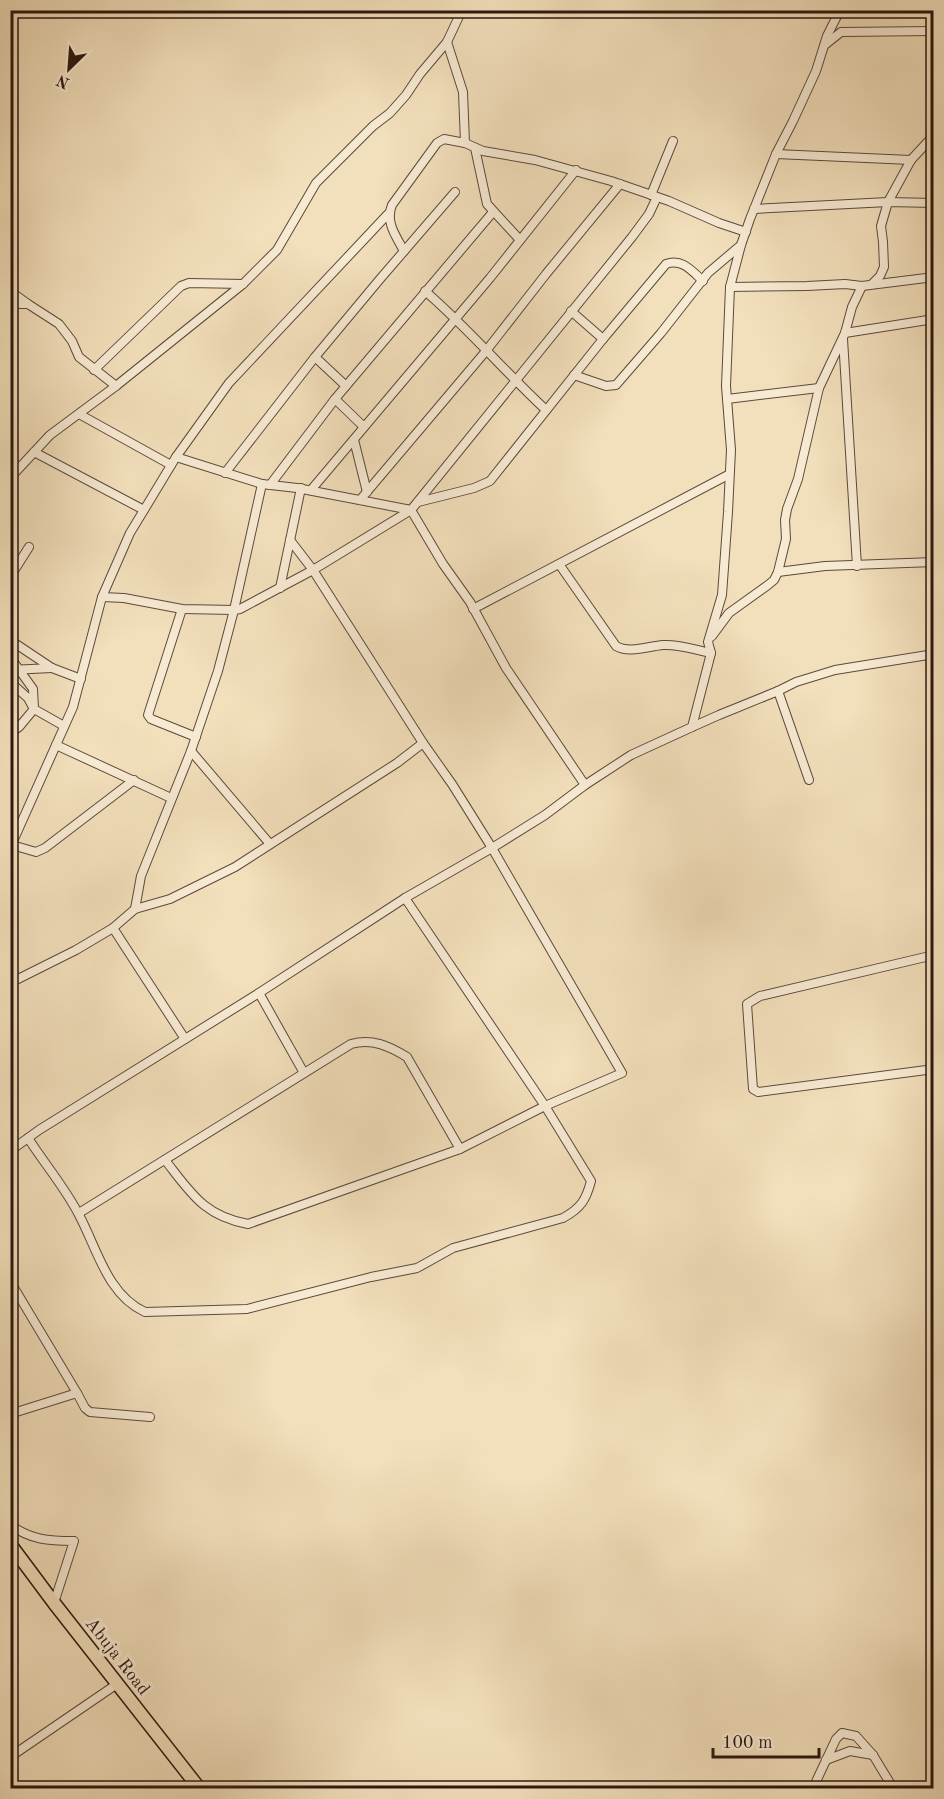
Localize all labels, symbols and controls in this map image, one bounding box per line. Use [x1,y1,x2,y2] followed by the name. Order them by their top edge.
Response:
[39,39,99,99] north arrow
[54,71,72,91] text: N
[82,1615,153,1699] street label: Abuja Road
[713,1721,820,1759] scale bar
[722,1734,773,1752] text: 100 m

